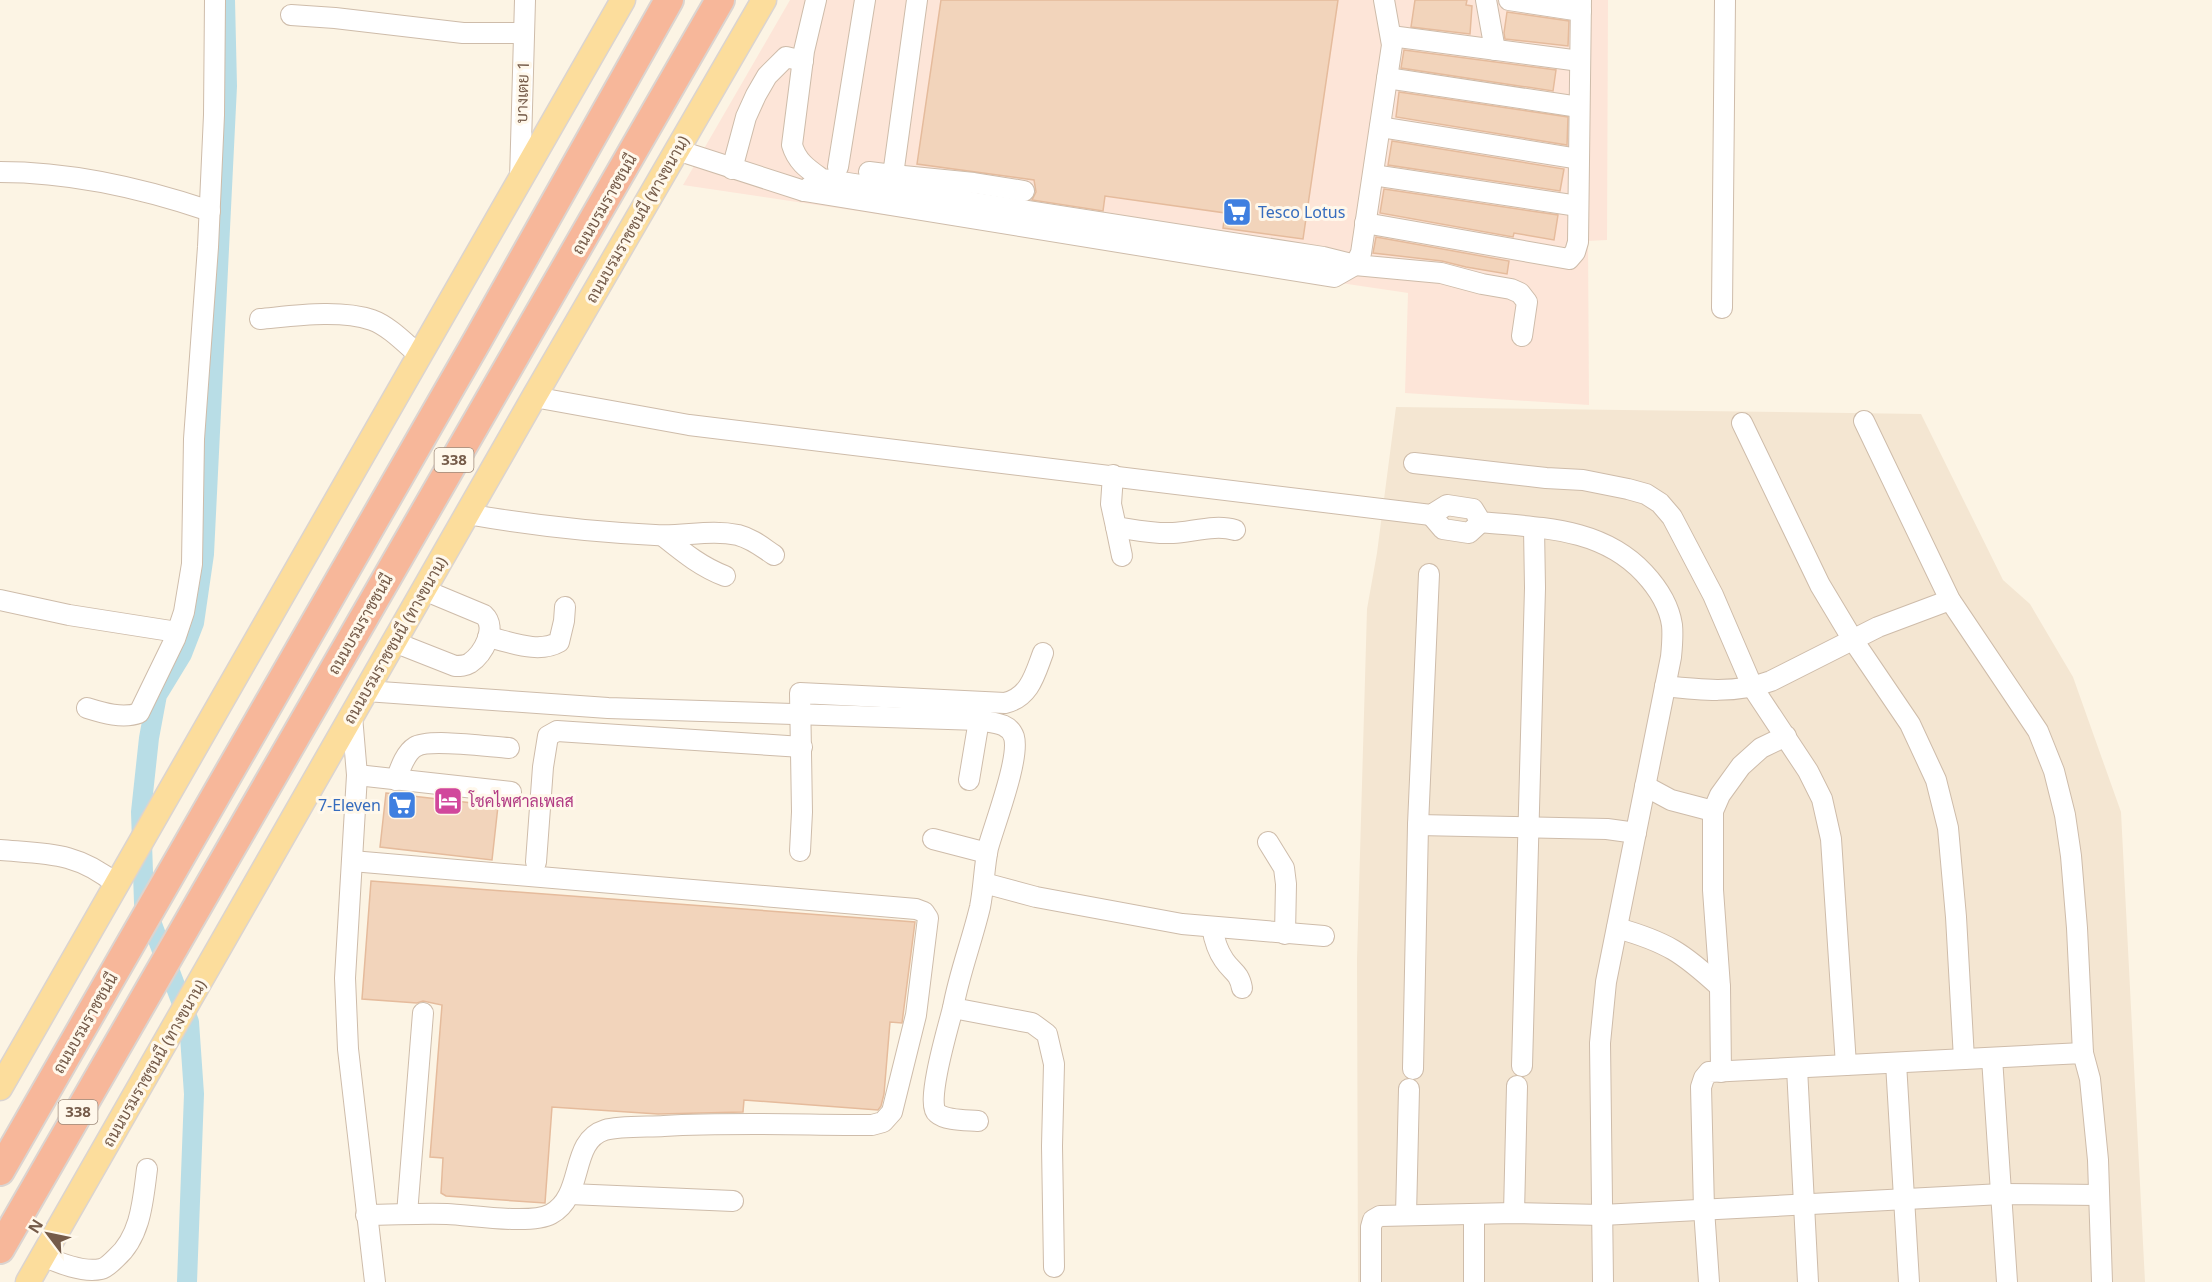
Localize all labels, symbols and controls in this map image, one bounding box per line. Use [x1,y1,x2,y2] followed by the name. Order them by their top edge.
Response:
[510,60,534,124] street label: บางเตย 1
[580,131,694,307] street label: ถนนบรมราชชนนี (ทางขนาน)
[566,150,642,258] street label: ถนนบรมราชชนนี
[1221,196,1253,228] supermarket icon: Tesco Lotus
[1258,201,1345,223] place label: Tesco Lotus
[434,448,474,472] road number: 338
[338,552,452,728] street label: ถนนบรมราชชนนี (ทางขนาน)
[322,570,398,678] street label: ถนนบรมราชชนนี
[432,785,464,817] hotel icon: โชคไพศาลเพลส
[386,789,418,821] supermarket icon: 7-Eleven
[468,790,574,812] place label: โชคไพศาลเพลส
[318,794,381,816] place label: 7-Eleven
[47,969,123,1077] street label: ถนนบรมราชชนนี
[97,975,211,1151] street label: ถนนบรมราชชนนี (ทางขนาน)
[58,1100,98,1124] road number: 338
[18,1204,78,1264] north arrow
[23,1215,48,1237] text: N

